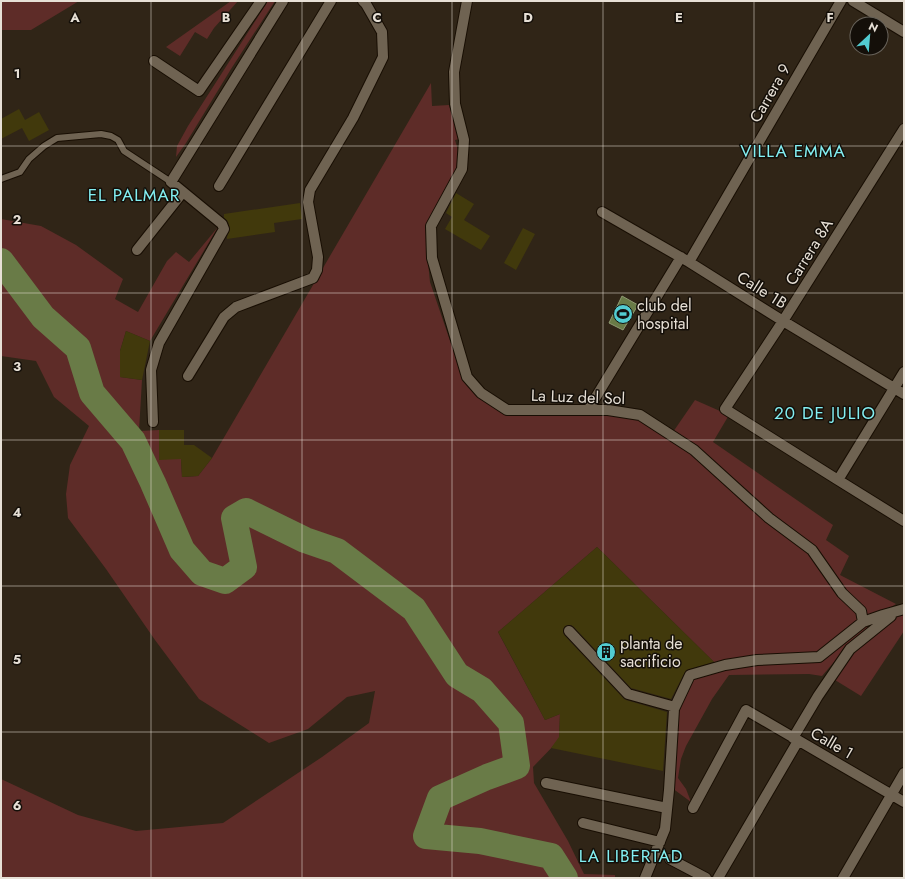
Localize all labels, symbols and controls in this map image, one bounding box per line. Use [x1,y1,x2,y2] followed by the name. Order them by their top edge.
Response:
[69,8,80,27] text: A
[222,8,231,27] text: B
[372,8,382,27] text: C
[523,8,533,27] text: D
[675,8,683,27] text: E
[826,8,834,27] text: F
[849,16,889,56] north arrow
[866,18,881,36] text: N
[744,59,796,127] street label: Carrera 9
[14,64,20,83] text: 1
[740,139,846,163] district label: VILLA EMMA
[88,183,180,207] district label: EL PALMAR
[13,210,21,229] text: 2
[779,214,839,290] street label: Carrera 8A
[733,266,792,314] street label: Calle 1B
[637,294,692,335] place label: club del hospital
[612,303,634,325] sports icon: club del hospital
[13,357,21,376] text: 3
[531,384,625,410] street label: La Luz del Sol
[774,401,876,425] district label: 20 DE JULIO
[12,503,22,522] text: 4
[620,632,683,673] place label: planta de sacrificio
[595,641,617,663] building icon: planta de sacrificio
[13,650,21,669] text: 5
[806,721,858,765] street label: Calle 1
[13,796,22,815] text: 6
[579,844,683,868] district label: LA LIBERTAD

